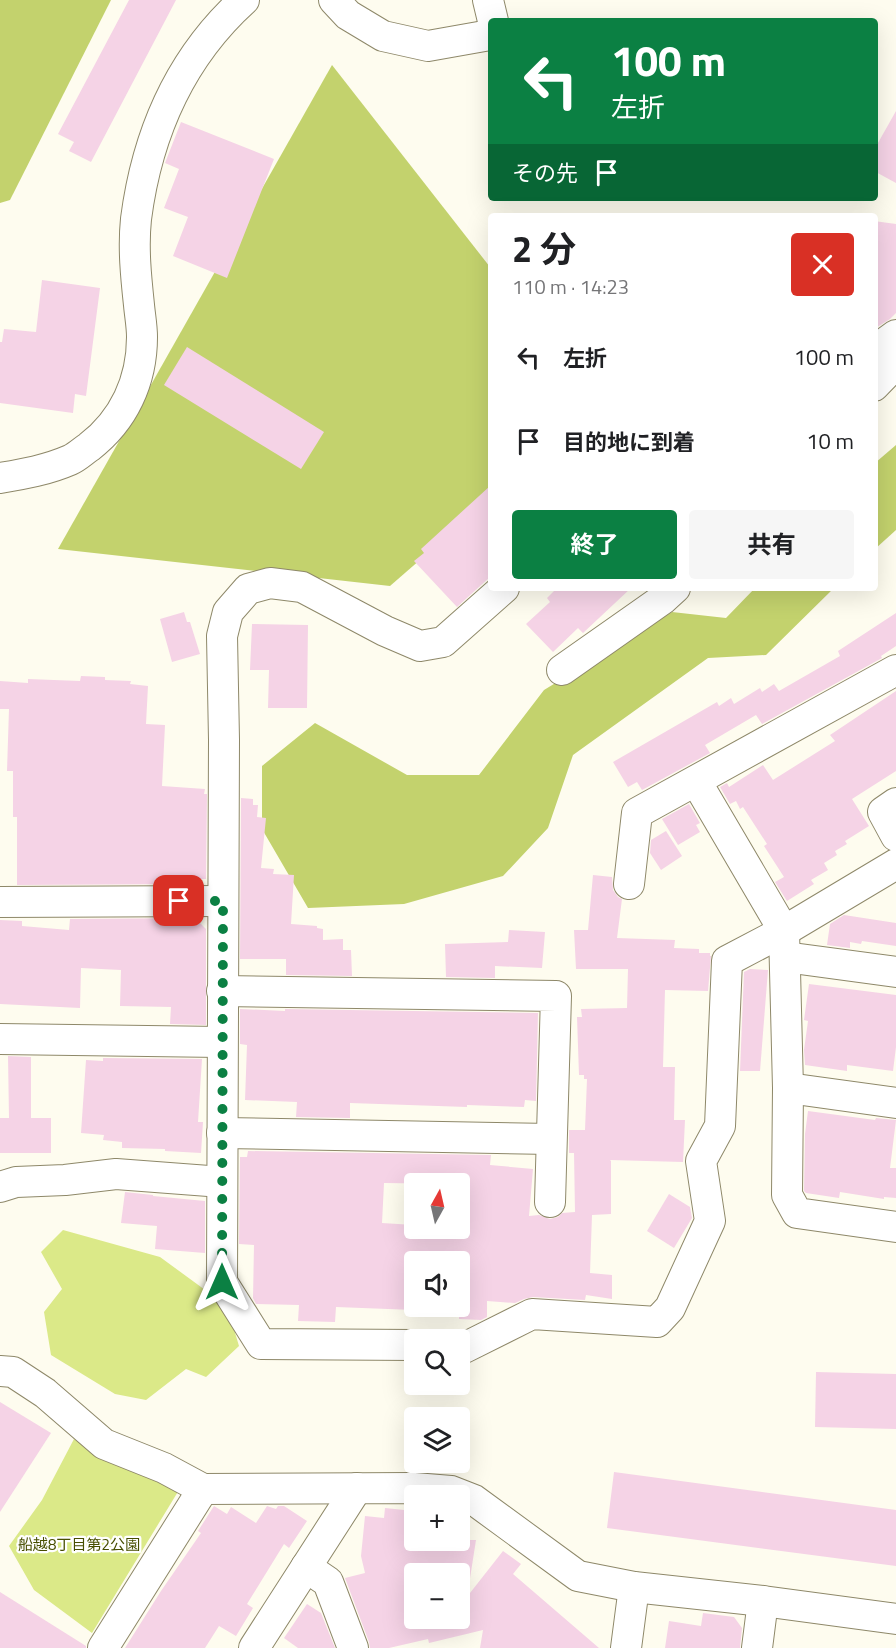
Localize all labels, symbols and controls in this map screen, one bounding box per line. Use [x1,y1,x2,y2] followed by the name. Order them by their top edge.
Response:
[611,28,726,92] text: 100 m
[512,42,590,120] icon: left
[611,86,665,127] text: 左折
[512,156,578,190] text: その先
[590,156,623,189] icon: arrive
[512,221,576,276] text: 2 分
[791,233,854,296] button: close
[512,271,629,302] text: 110 m · 14:23
[794,340,854,374] text: 100 m
[512,341,545,374] icon: left
[563,341,607,375] text: 左折
[806,424,854,458] text: 10 m
[512,425,545,458] icon: arrive
[563,425,695,459] text: 目的地に到着
[512,510,677,579] button: 終了
[689,510,854,579] button: 共有
[153,875,204,926] pin
[162,884,195,917] icon: arrive
[404,1173,470,1239] north arrow
[404,1173,470,1629] map controls
[190,1250,254,1314] position arrow
[404,1251,470,1317] button: sound
[404,1329,470,1395] button: search
[404,1407,470,1473] button: layers
[404,1485,470,1551] button: +
[18,1533,140,1556] park label: 船越8丁目第2公園
[404,1563,470,1629] button: −

